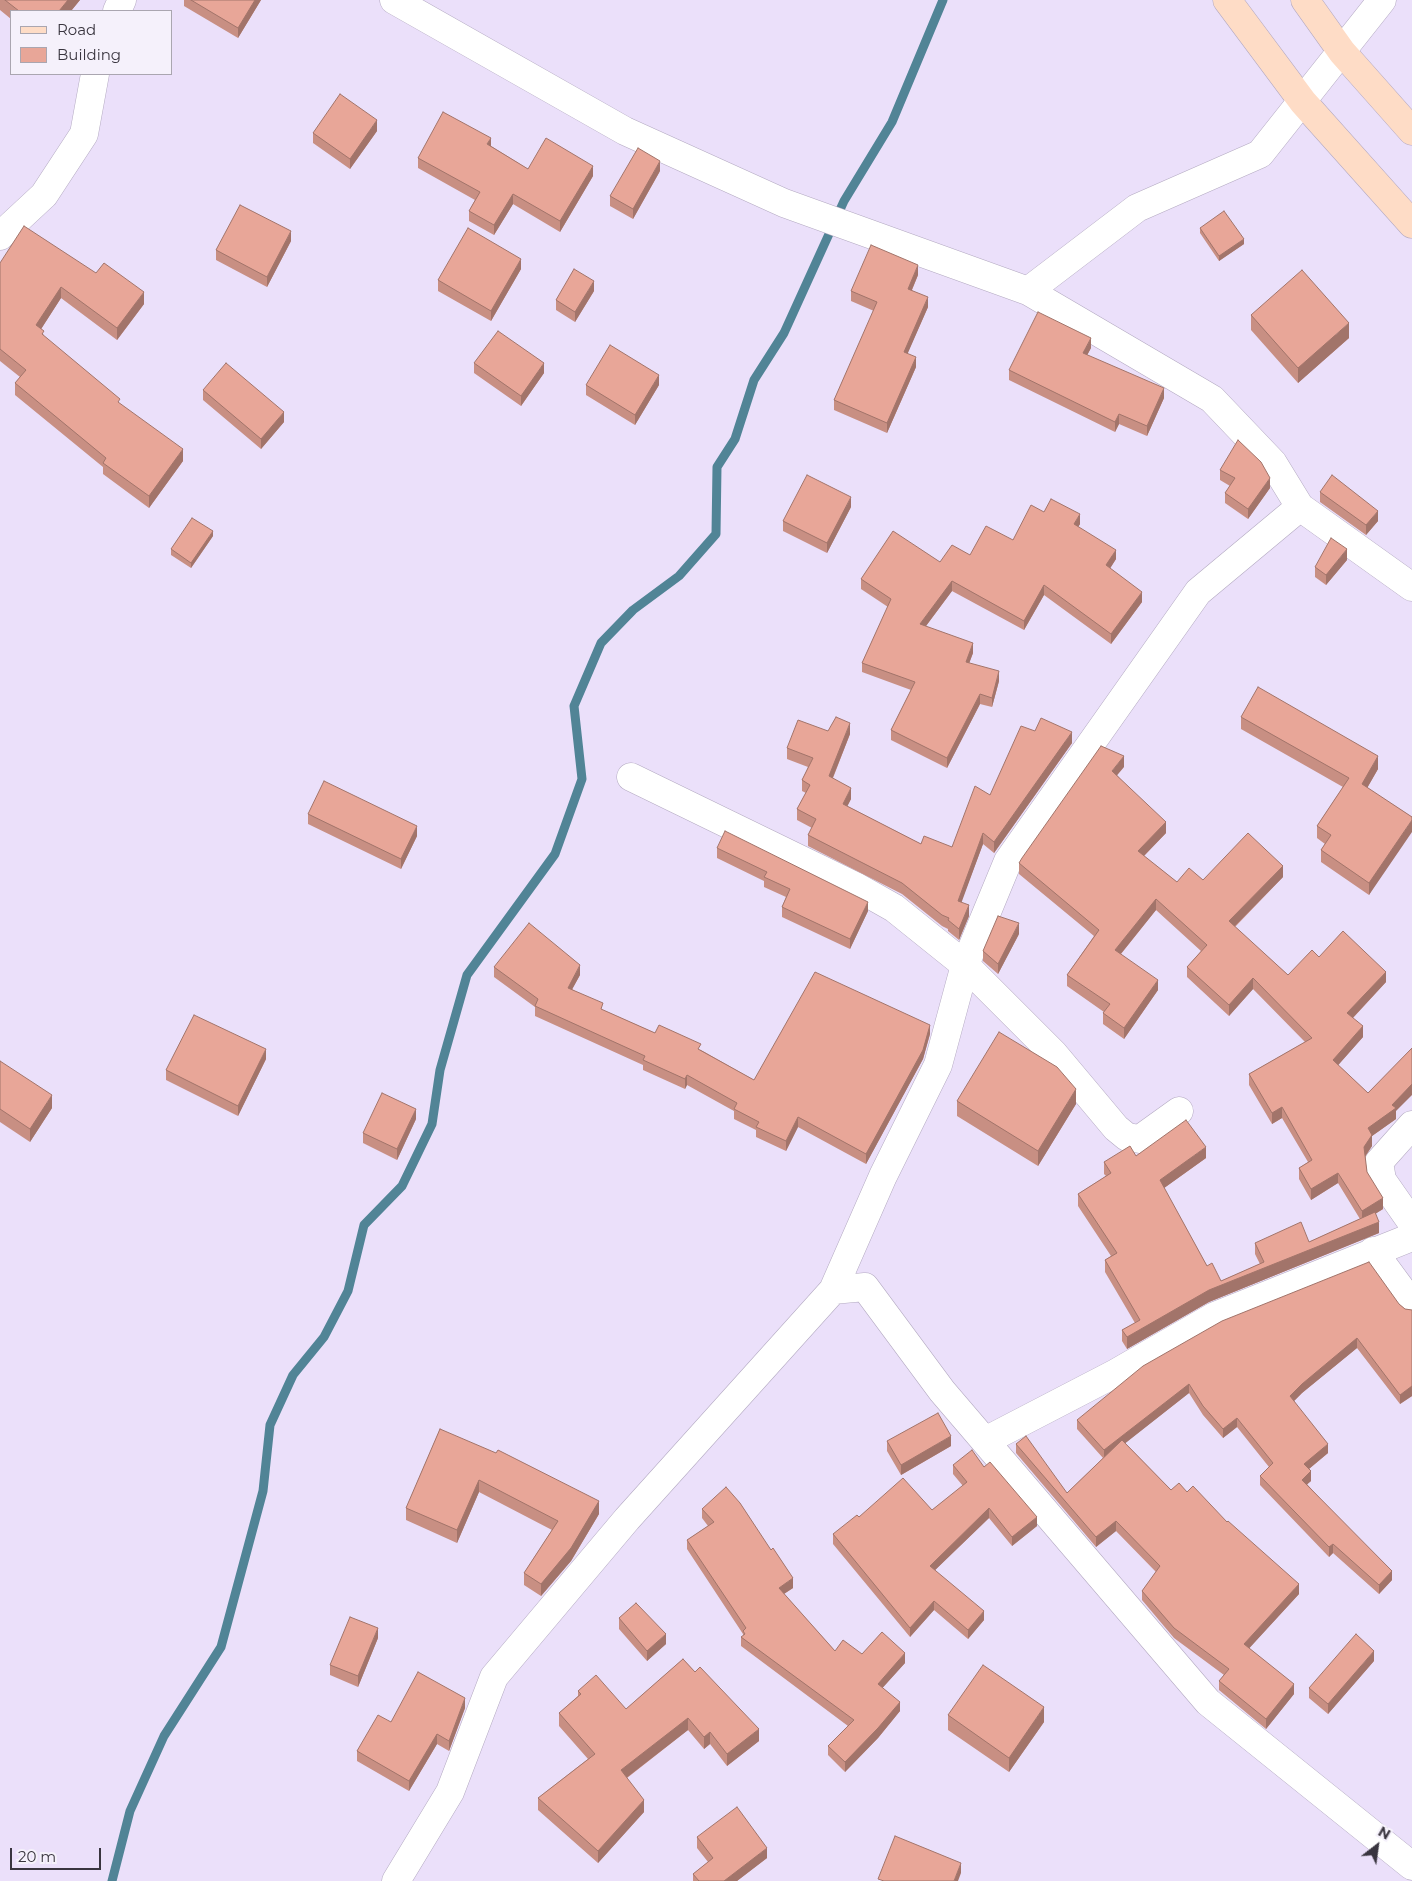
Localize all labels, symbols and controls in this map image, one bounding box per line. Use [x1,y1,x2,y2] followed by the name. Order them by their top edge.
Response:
[10,10,172,75] legend
[57,20,96,39] text: Road
[57,45,121,64] text: Building
[1352,1821,1402,1871] north arrow
[1375,1822,1394,1844] text: N
[12,1838,104,1870] scale bar
[18,1847,56,1866] text: 20 m

